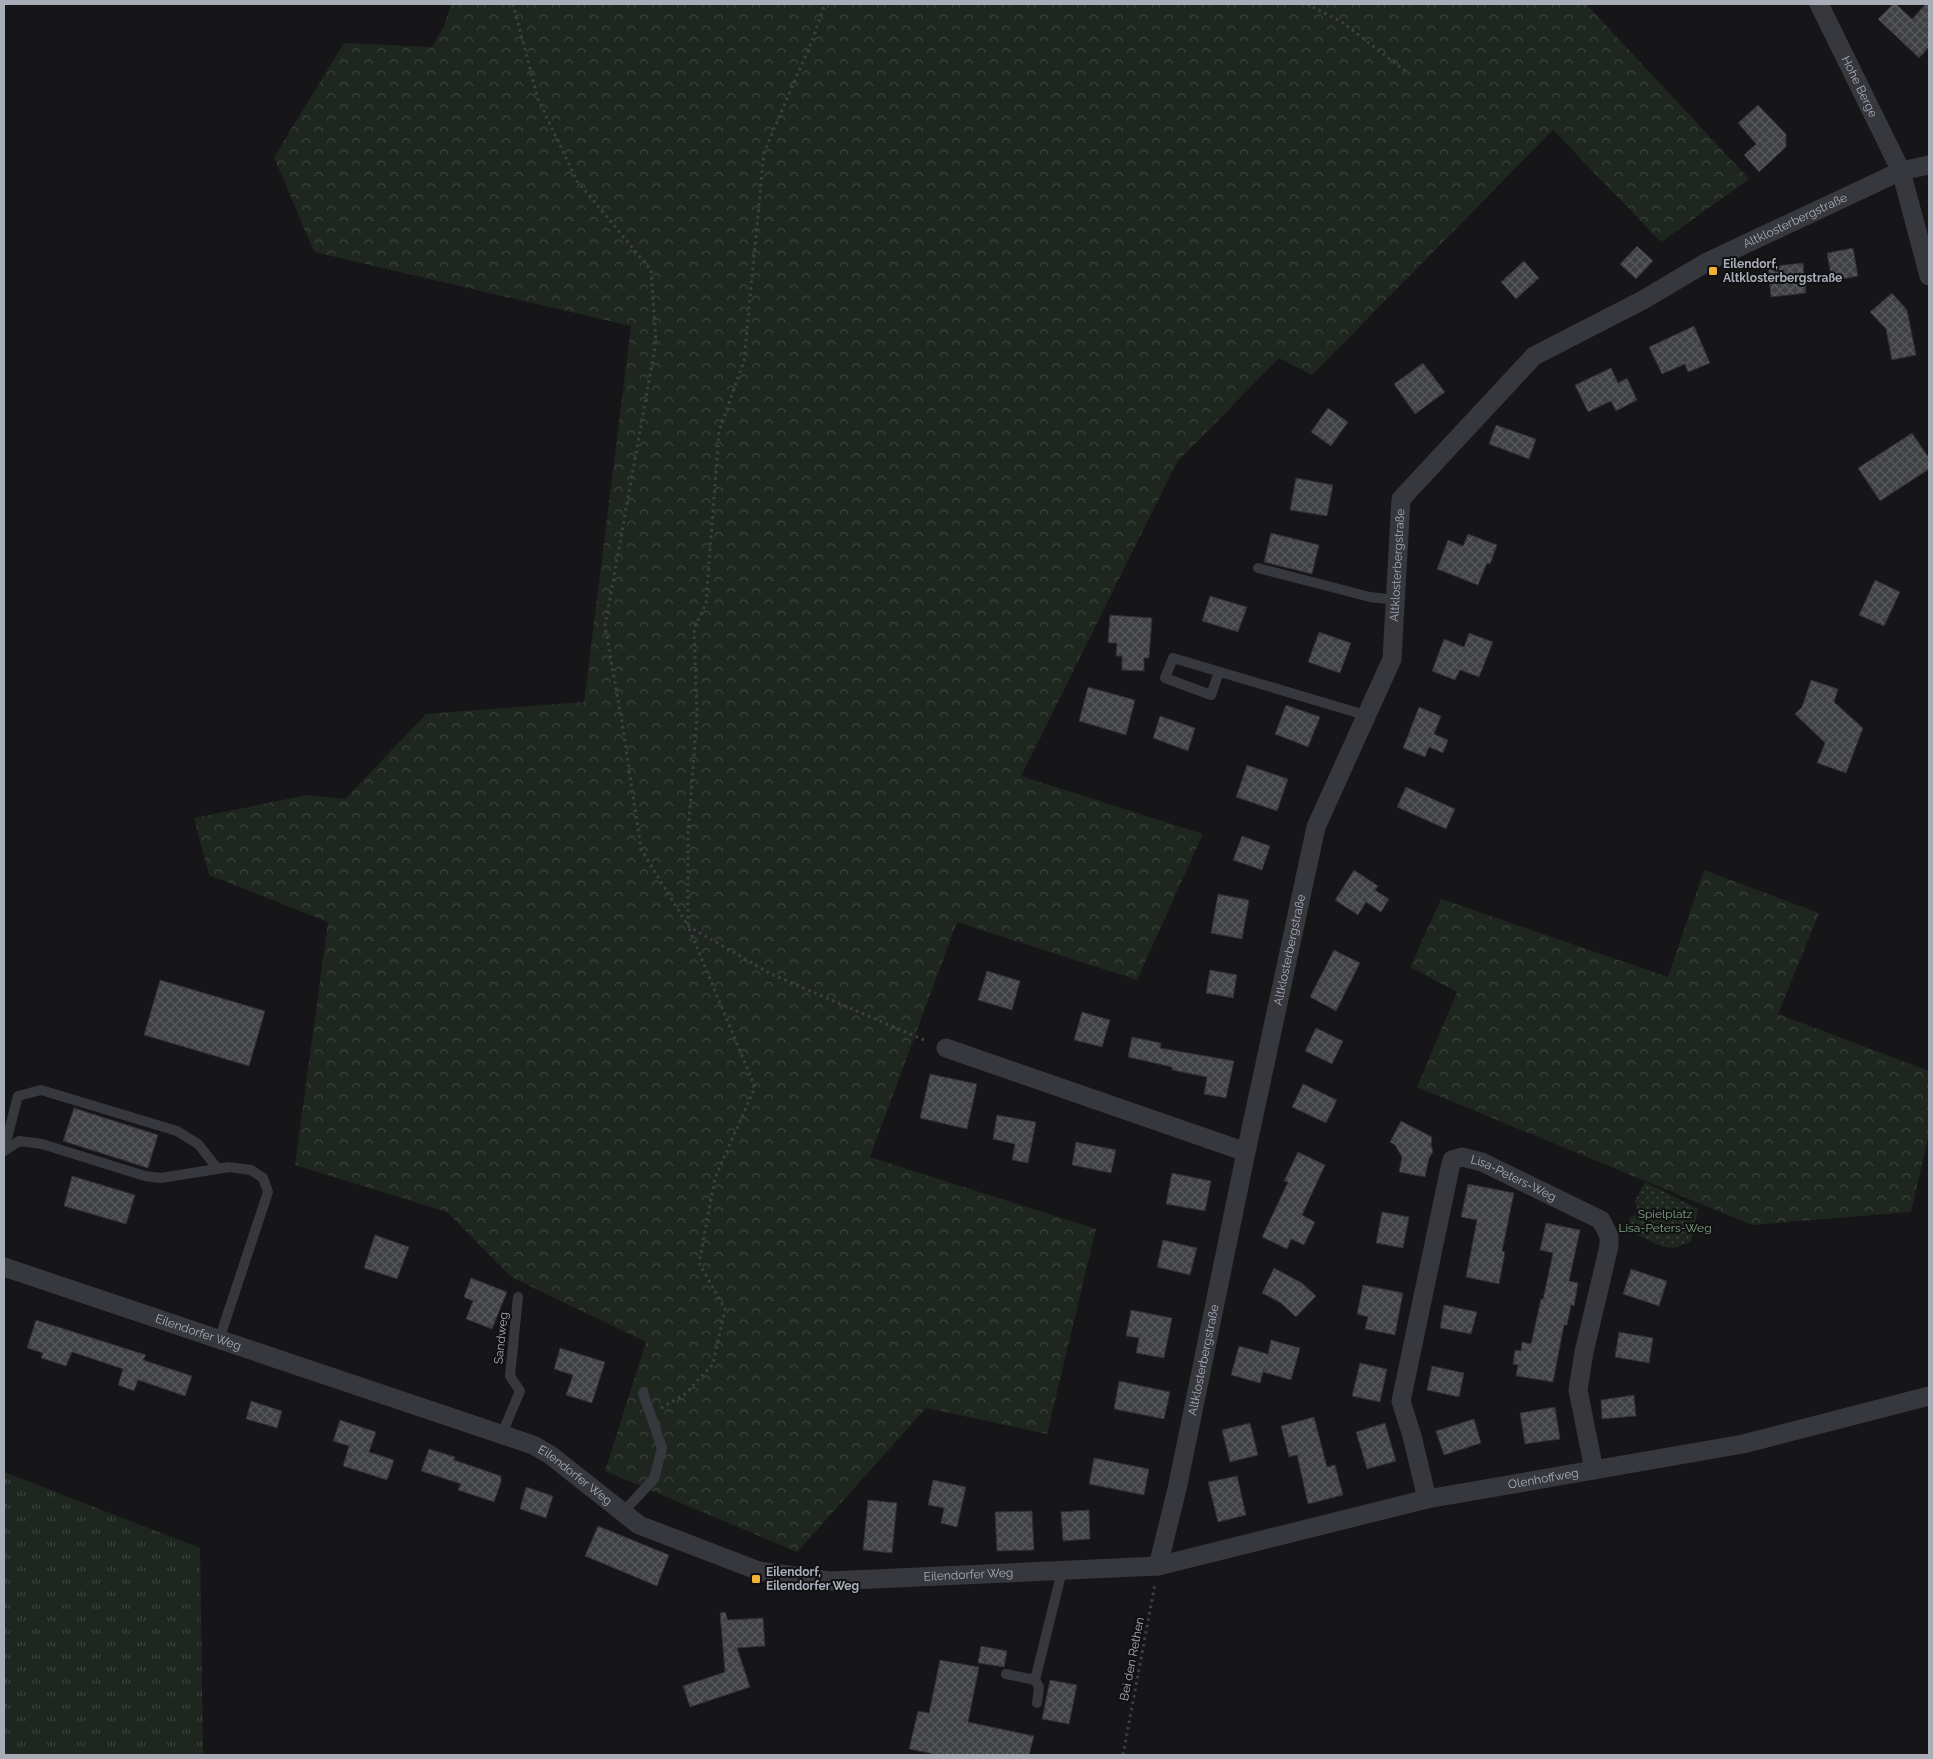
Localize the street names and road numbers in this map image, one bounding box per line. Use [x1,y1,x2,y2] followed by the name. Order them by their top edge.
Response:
[1839,54,1881,120] street label: Hohe Berge
[1741,190,1849,251] street label: Altklosterbergstraße
[1387,508,1407,622] street label: Altklosterbergstraße
[1271,893,1308,1007] street label: Altklosterbergstraße
[1469,1152,1559,1204] street label: Lisa-Peters-Weg
[1185,1303,1222,1417] street label: Altklosterbergstraße
[154,1311,243,1353] street label: Eilendorfer Weg
[491,1311,511,1365] street label: Sandweg
[536,1442,615,1508] street label: Eilendorfer Weg
[1507,1466,1580,1492] street label: Olenhoffweg
[923,1566,1014,1584] street label: Eilendorfer Weg
[1117,1616,1147,1702] street label: Bei den Rethen

